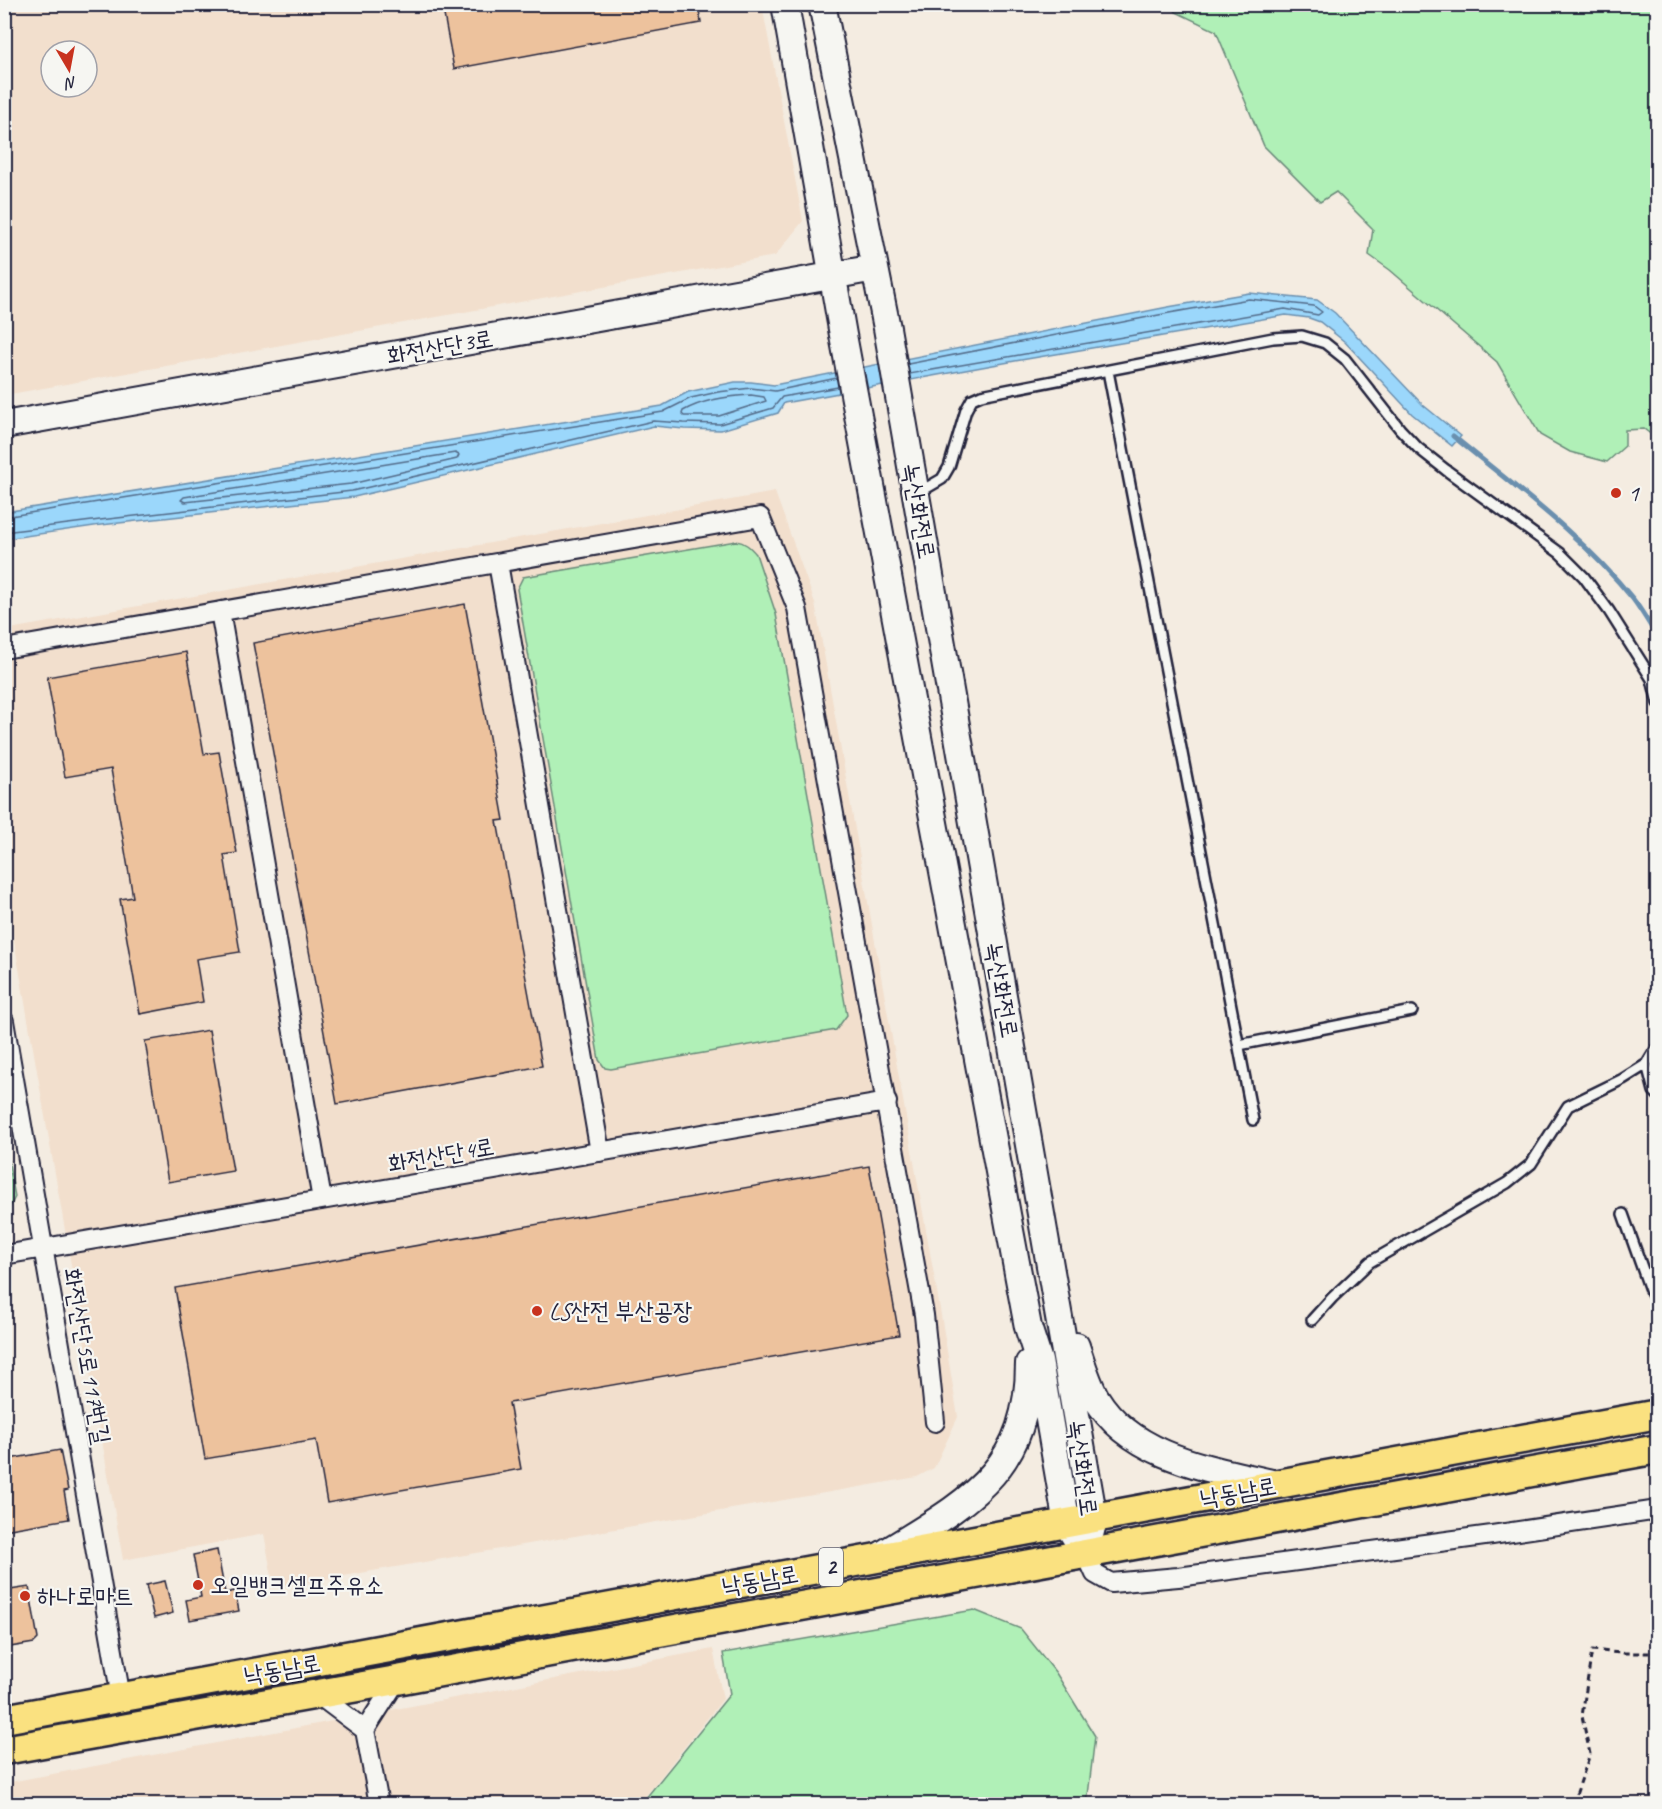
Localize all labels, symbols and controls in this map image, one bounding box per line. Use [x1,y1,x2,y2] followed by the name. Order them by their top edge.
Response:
[39,39,99,99] north arrow
[62,72,78,94] text: N
[385,323,495,371] street label: 화전산단3로
[896,461,942,561] street label: 녹산화전로
[1628,478,1640,508] place label: 1
[1609,486,1623,500] marker: 1
[979,940,1025,1040] street label: 녹산화전로
[386,1131,496,1179] street label: 화전산단4로
[57,1266,117,1446] street label: 화전산단5로117번길
[549,1296,692,1326] place label: LS산전 부산공장
[530,1304,544,1318] marker: LS산전 부산공장
[1061,1418,1105,1518] street label: 녹산화전로
[1197,1471,1279,1513] street label: 낙동남로
[819,1548,843,1586] road number: 2
[719,1559,801,1601] street label: 낙동남로
[210,1570,384,1600] place label: 오일뱅크셀프주유소
[191,1578,205,1592] marker: 오일뱅크셀프주유소
[37,1581,134,1611] place label: 하나로마트
[18,1589,32,1603] marker: 하나로마트
[241,1648,323,1690] street label: 낙동남로

